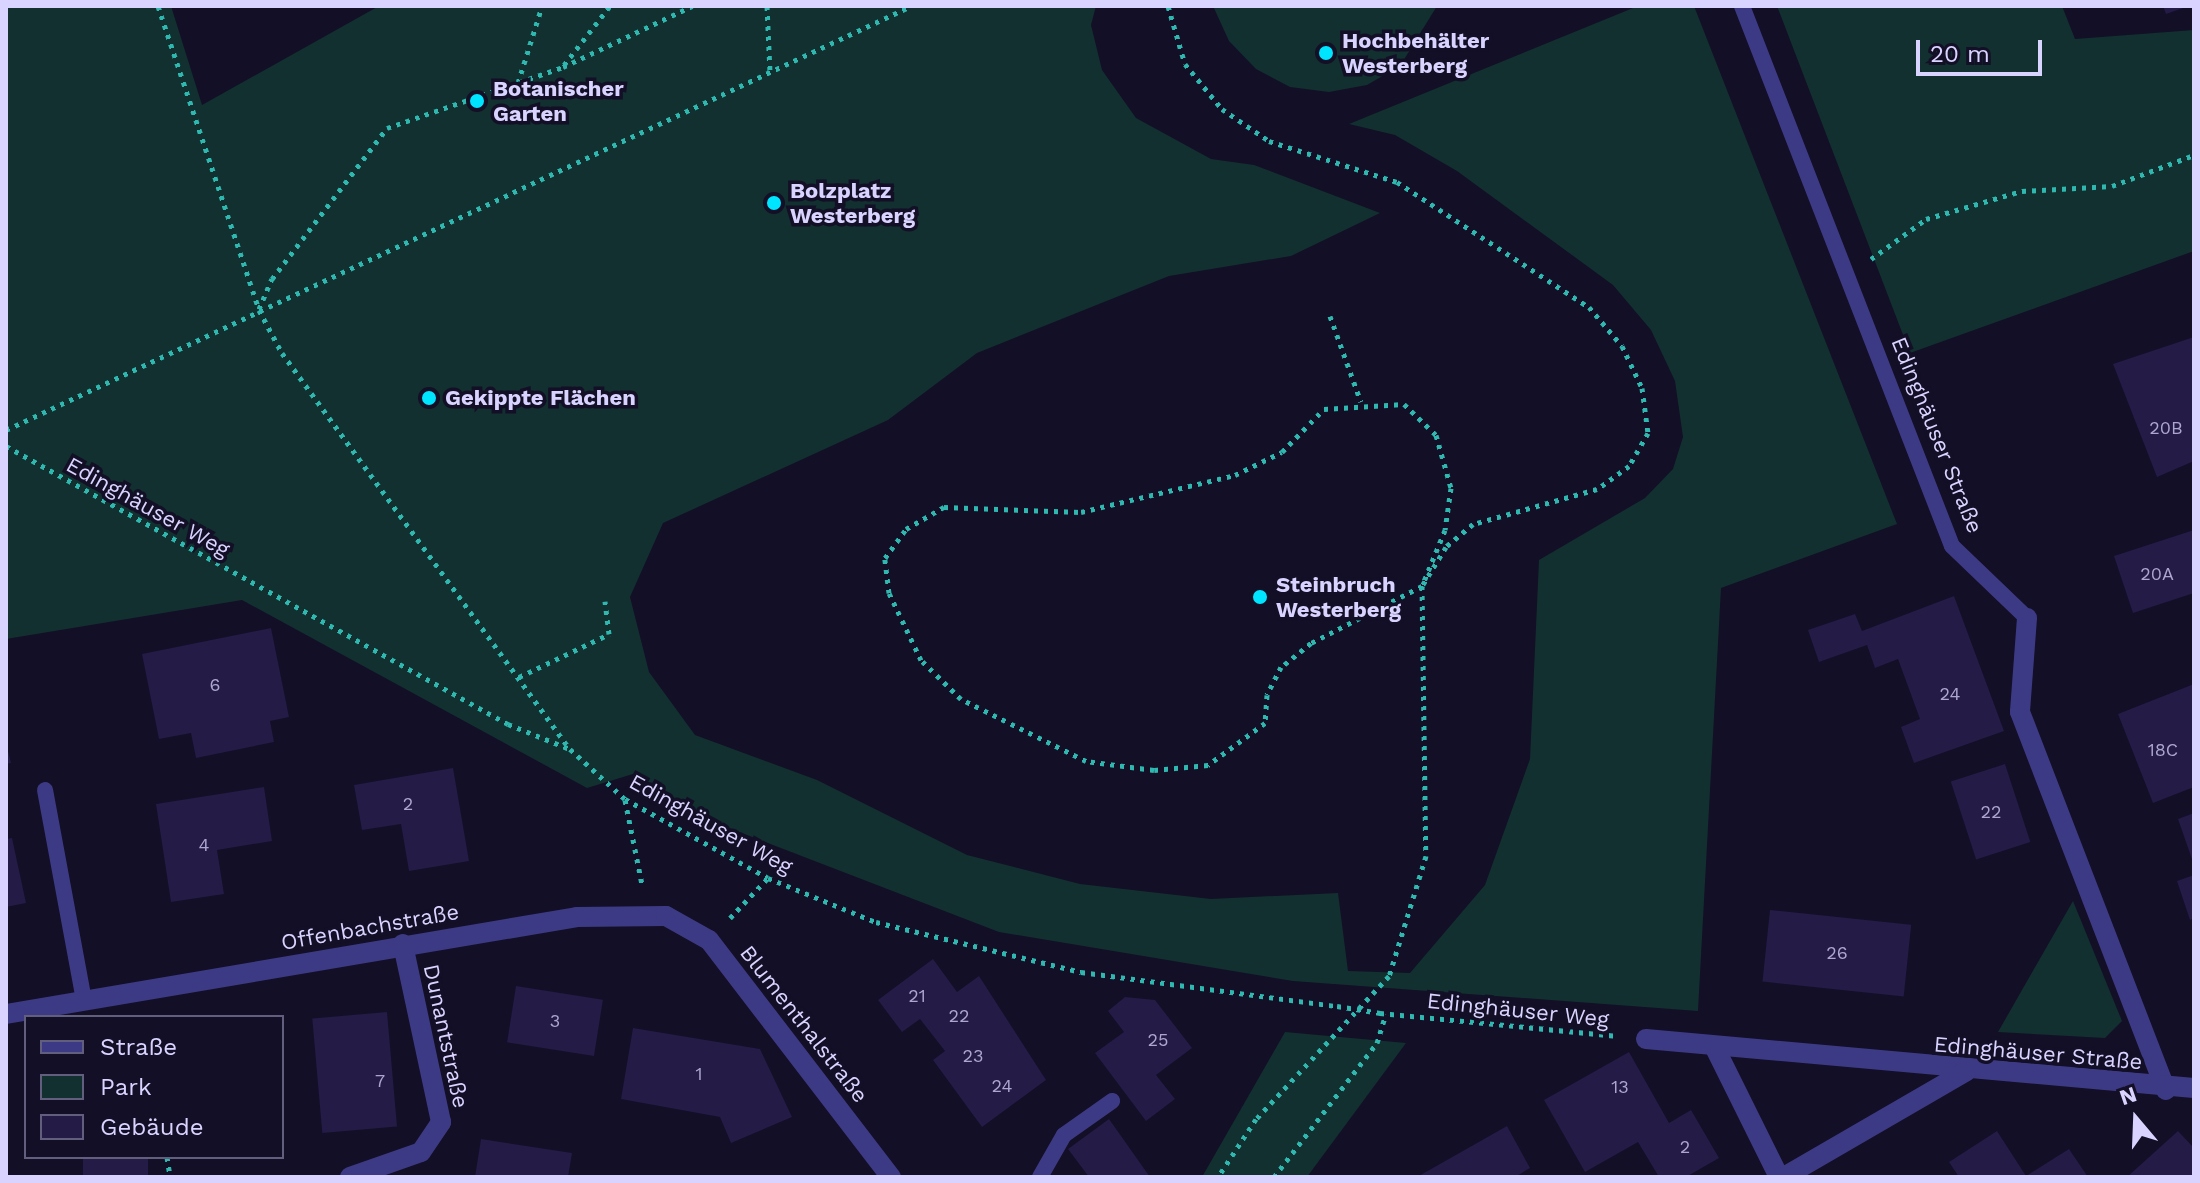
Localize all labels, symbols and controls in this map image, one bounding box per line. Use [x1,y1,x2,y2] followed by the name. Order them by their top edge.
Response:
[1920,24,2046,74] scale bar
[1342,27,1489,78] place label: Hochbehälter Westerberg
[1930,40,1990,68] text: 20 m
[1317,44,1335,62] marker: Hochbehälter Westerberg
[493,75,624,126] place label: Botanischer Garten
[468,92,486,110] marker: Botanischer Garten
[790,177,915,228] place label: Bolzplatz Westerberg
[765,194,783,212] marker: Bolzplatz Westerberg
[1885,333,1989,537] street label: Edinghäuser Straße
[445,385,636,411] place label: Gekippte Flächen
[420,389,438,407] marker: Gekippte Flächen
[2149,417,2183,439] house number: 20B
[61,451,235,563] street label: Edinghäuser Weg
[2140,563,2174,585] house number: 20A
[1276,571,1401,622] place label: Steinbruch Westerberg
[1251,588,1269,606] marker: Steinbruch Westerberg
[210,674,220,696] house number: 6
[1940,683,1960,705] house number: 24
[2148,739,2178,761] house number: 18C
[624,768,798,880] street label: Edinghäuser Weg
[403,793,413,815] house number: 2
[1981,801,2001,823] house number: 22
[199,834,209,856] house number: 4
[279,898,461,956] street label: Offenbachstraße
[734,940,874,1108] street label: Blumenthalstraße
[1826,942,1848,964] house number: 26
[418,962,474,1110] street label: Dunantstraße
[908,985,926,1007] house number: 21
[1425,987,1611,1033] street label: Edinghäuser Weg
[949,1005,969,1027] house number: 22
[550,1010,560,1032] house number: 3
[24,1015,284,1159] legend
[1148,1029,1168,1051] house number: 25
[1932,1031,2144,1075] street label: Edinghäuser Straße
[100,1033,177,1061] text: Straße
[963,1045,983,1067] house number: 23
[695,1063,703,1085] house number: 1
[375,1070,385,1092] house number: 7
[100,1073,152,1101] text: Park
[992,1075,1012,1097] house number: 24
[1611,1076,1629,1098] house number: 13
[2096,1079,2176,1159] north arrow
[2116,1081,2140,1110] text: N
[100,1113,204,1141] text: Gebäude
[1680,1136,1690,1158] house number: 2

